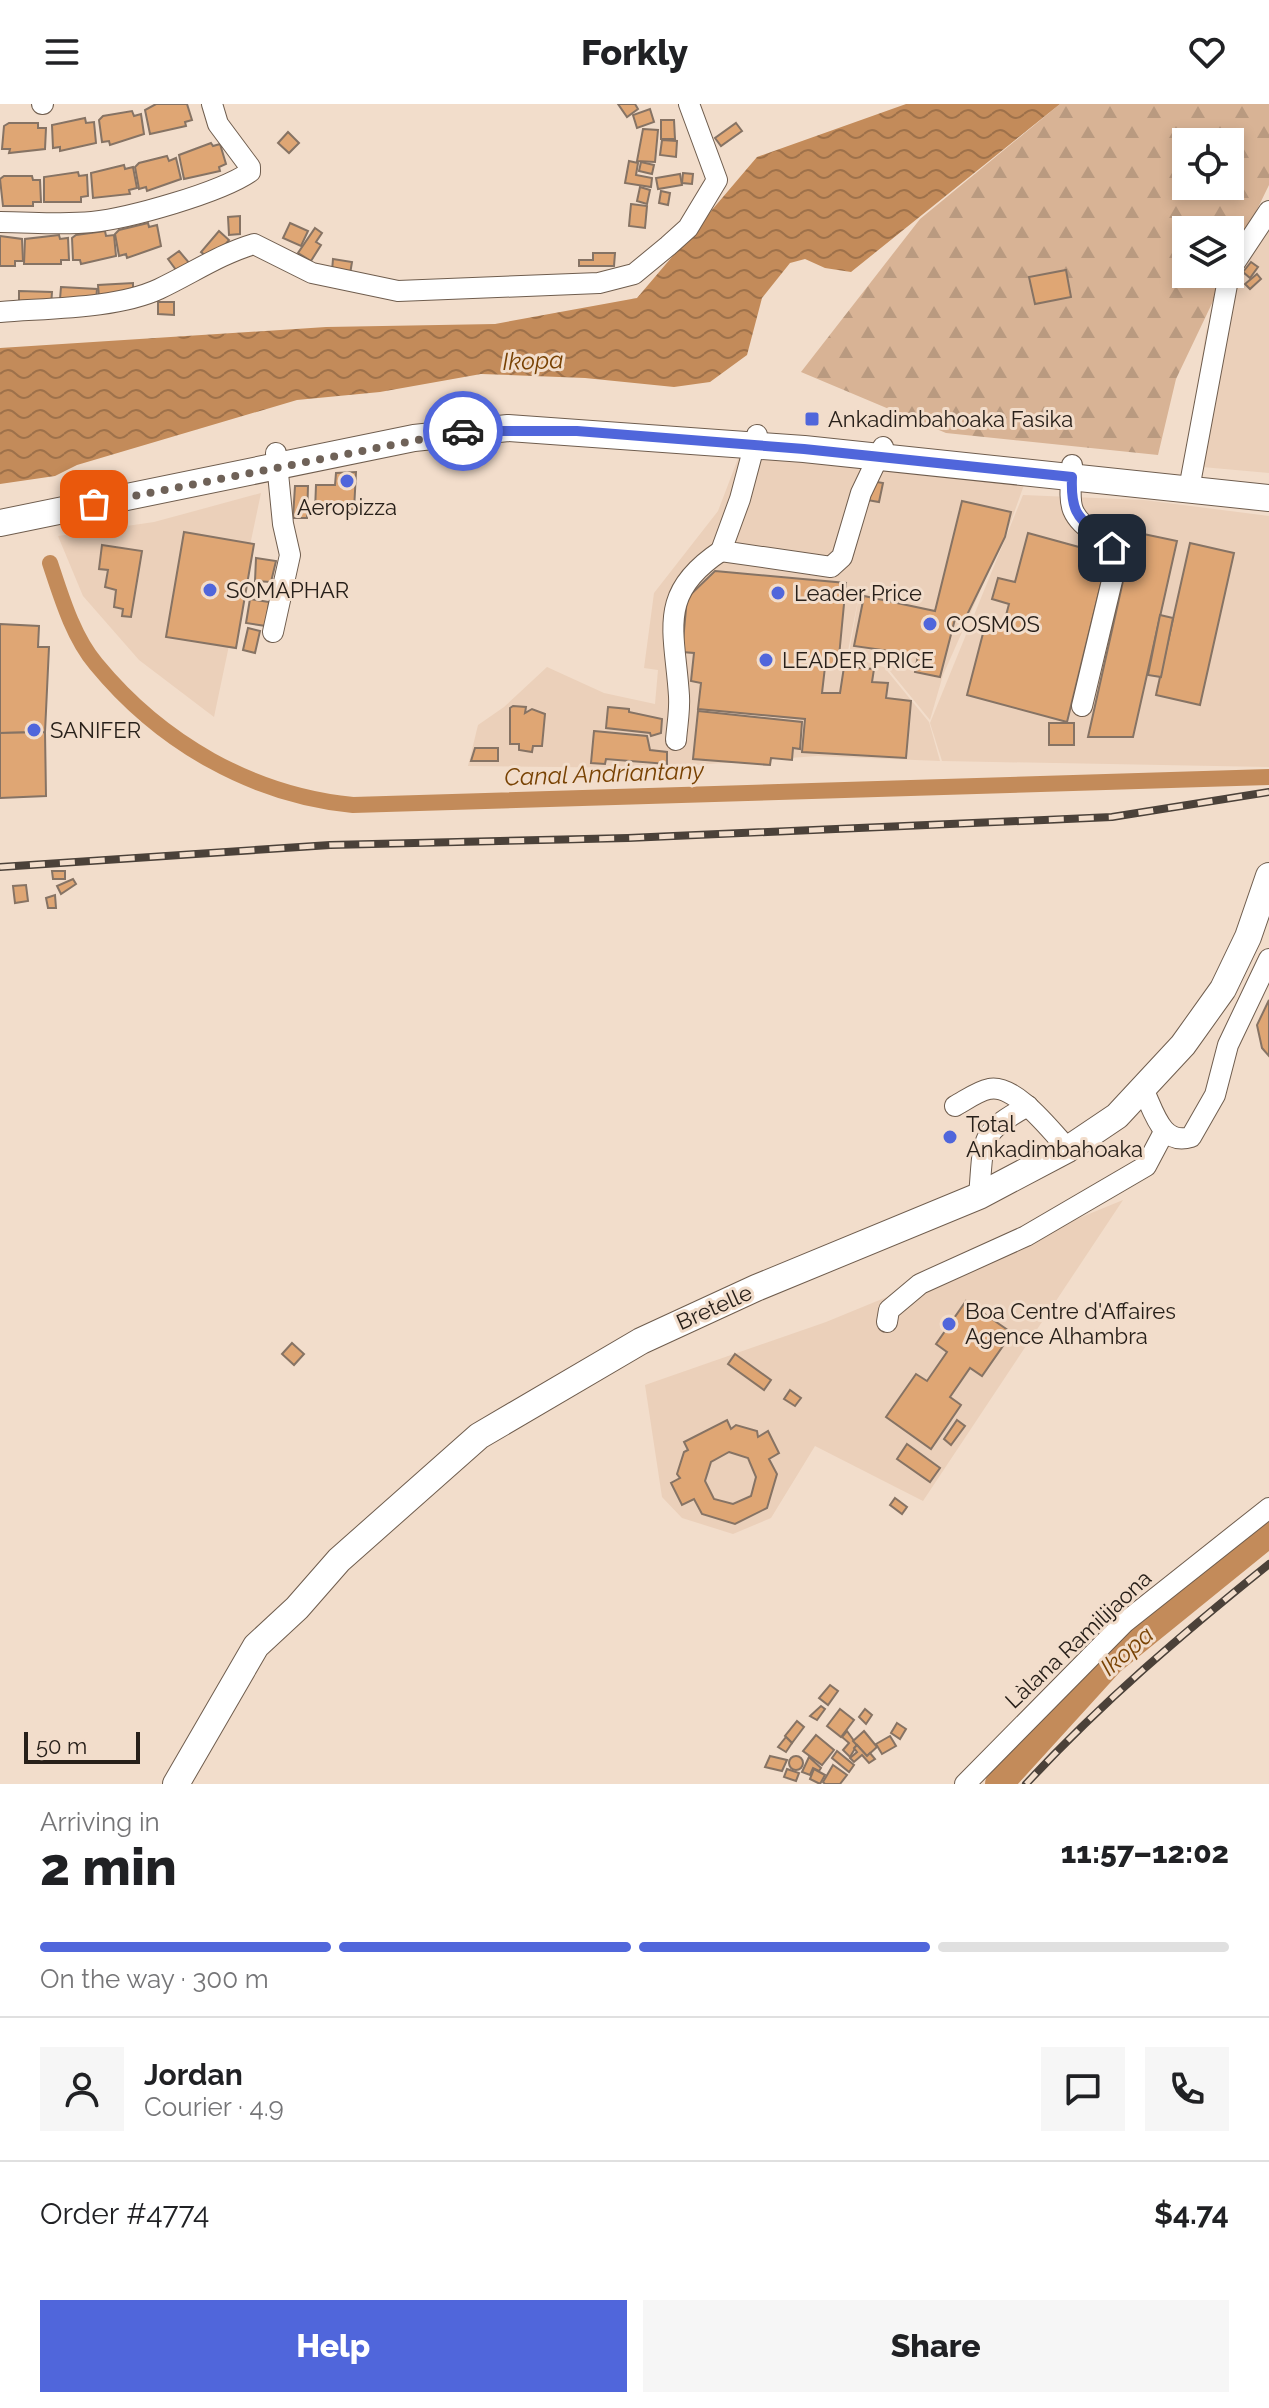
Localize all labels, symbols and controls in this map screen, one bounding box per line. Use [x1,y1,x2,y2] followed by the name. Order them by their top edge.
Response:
[40,30,84,74] icon: menu
[1185,30,1229,74] icon: heart
[581,31,688,73] text: Forkly
[1172,128,1244,288] map controls
[1172,128,1244,200] button: locate
[1172,216,1244,288] button: layers
[502,345,564,376] water label: Ikopa
[423,391,503,471] courier
[828,406,1073,432] place label: Ankadimbahoaka Fasika
[441,409,485,453] icon: car
[803,410,821,428] marker: Ankadimbahoaka Fasika
[60,470,128,538] pin
[338,472,356,490] marker: Aeropizza
[72,482,116,526] icon: bag
[297,494,397,520] place label: Aeropizza
[1078,514,1146,582] pin
[1090,526,1134,570] icon: home
[226,577,349,603] place label: SOMAPHAR
[794,580,922,606] place label: Leader Price
[201,581,219,599] marker: SOMAPHAR
[769,584,787,602] marker: Leader Price
[946,611,1040,637] place label: COSMOS
[921,615,939,633] marker: COSMOS
[782,647,934,673] place label: LEADER PRICE
[757,651,775,669] marker: LEADER PRICE
[50,717,141,743] place label: SANIFER
[25,721,43,739] marker: SANIFER
[504,755,706,791] water label: Canal Andriantany
[966,1111,1143,1162] place label: Total Ankadimbahoaka
[941,1128,959,1146] marker: Total Ankadimbahoaka
[672,1279,756,1335] street label: Bretelle
[965,1298,1176,1349] place label: Boa Centre d'Affaires Agence Alhambra
[940,1315,958,1333] marker: Boa Centre d'Affaires Agence Alhambra
[1000,1565,1156,1713] street label: Làlana Ramilijaona
[1094,1620,1159,1682] water label: Ikopa
[24,1728,140,1764] scale bar
[36,1733,87,1759] text: 50 m
[40,1807,160,1837] text: Arriving in
[1061,1835,1229,1870] text: 11:57–12:02
[40,1836,177,1897] text: 2 min
[40,1964,269,1994] text: On the way · 300 m
[40,2047,124,2131] button: person
[1041,2047,1125,2131] button: chat
[1145,2047,1229,2131] button: phone
[144,2057,243,2092] text: Jordan
[144,2092,284,2122] text: Courier · 4.9
[40,2196,210,2231] text: Order #4774
[1154,2196,1229,2231] text: $4.74
[40,2300,627,2392] button: Help
[643,2300,1229,2392] button: Share

